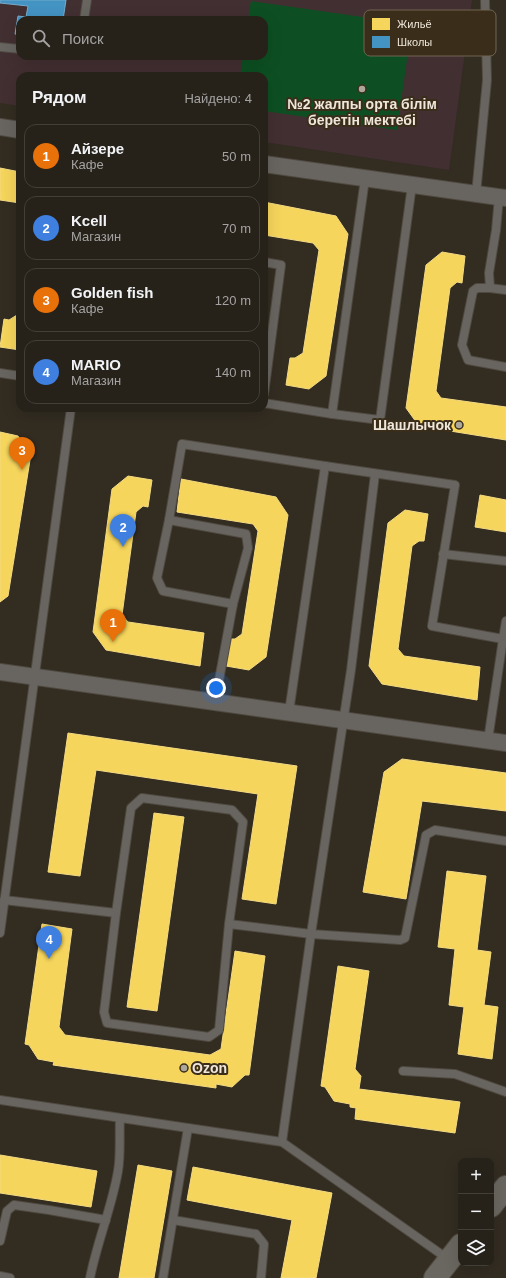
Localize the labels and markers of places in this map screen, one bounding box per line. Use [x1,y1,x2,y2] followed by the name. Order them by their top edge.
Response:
[357,84,367,94] marker: №2 жалпы орта білім беретін мектебі
[287,96,437,128] place label: №2 жалпы орта білім беретін мектебі
[373,417,452,433] place label: Шашлычок
[454,420,464,430] marker: Шашлычок
[9,437,35,470] pin: 3
[110,514,136,547] pin: 2
[100,609,126,642] pin: 1
[36,926,62,959] pin: 4
[192,1060,227,1076] place label: Ozon
[179,1063,189,1073] marker: Ozon

